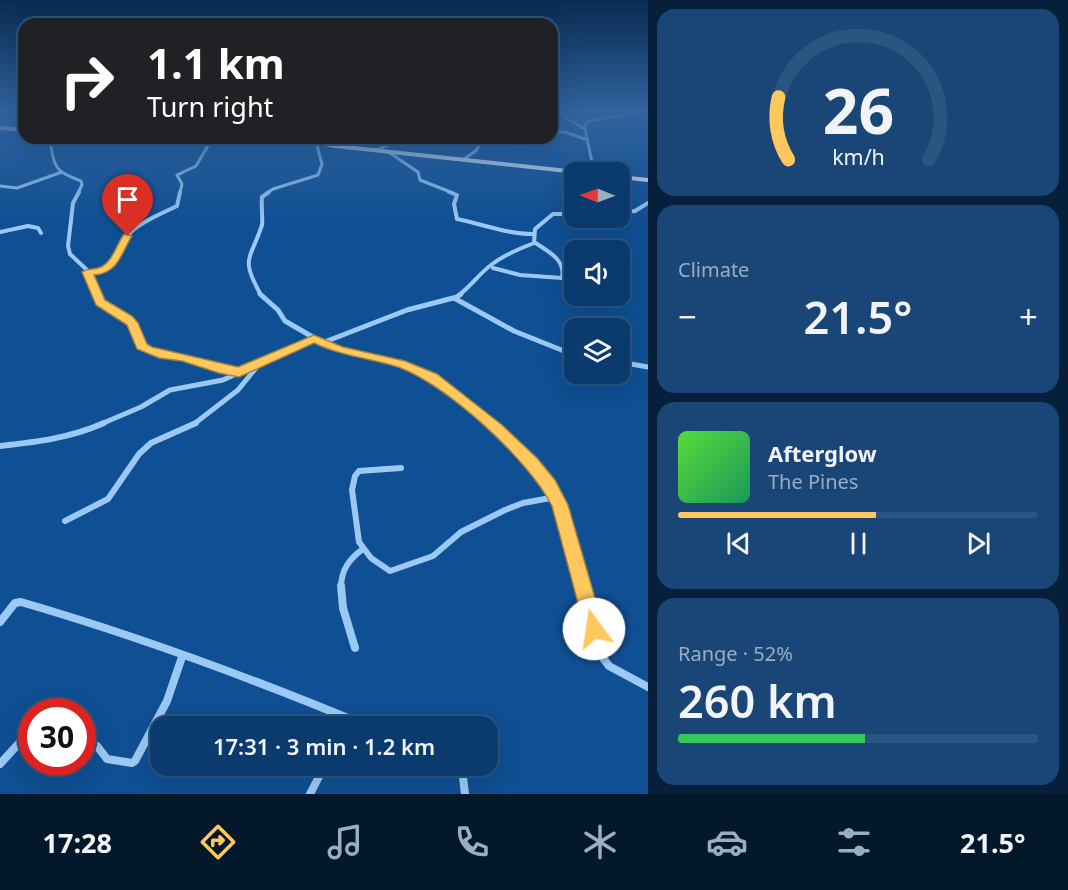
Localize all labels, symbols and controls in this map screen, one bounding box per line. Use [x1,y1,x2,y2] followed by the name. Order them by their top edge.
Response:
[147,34,285,91] text: 1.1 km
[48,42,126,120] icon: right
[822,67,894,152] text: 26
[147,88,273,125] text: Turn right
[832,142,884,171] text: km/h
[564,162,630,228] north arrow
[564,162,630,384] map controls
[102,174,153,236] pin
[111,183,144,216] icon: arrive
[564,240,630,306] button: sound
[678,256,749,283] text: Climate
[804,286,912,347] text: 21.5°
[678,294,697,339] text: −
[1019,294,1038,339] text: +
[564,318,630,384] button: layers
[768,438,877,468] text: Afterglow
[768,468,858,495] text: The Pines
[722,527,755,560] icon: previous
[842,527,875,560] icon: pause
[962,527,995,560] icon: next
[562,597,626,661] position arrow
[678,640,793,667] text: Range · 52%
[678,670,837,731] text: 260 km
[18,698,96,776] speed limit sign: 30
[213,731,435,761] text: 17:31 · 3 min · 1.2 km
[197,821,239,863] icon: directions
[324,821,366,863] icon: music
[451,821,493,863] icon: phone
[579,821,621,863] icon: climate
[706,821,748,863] icon: car
[833,821,875,863] icon: filters
[43,824,112,861] text: 17:28
[960,824,1025,861] text: 21.5°

